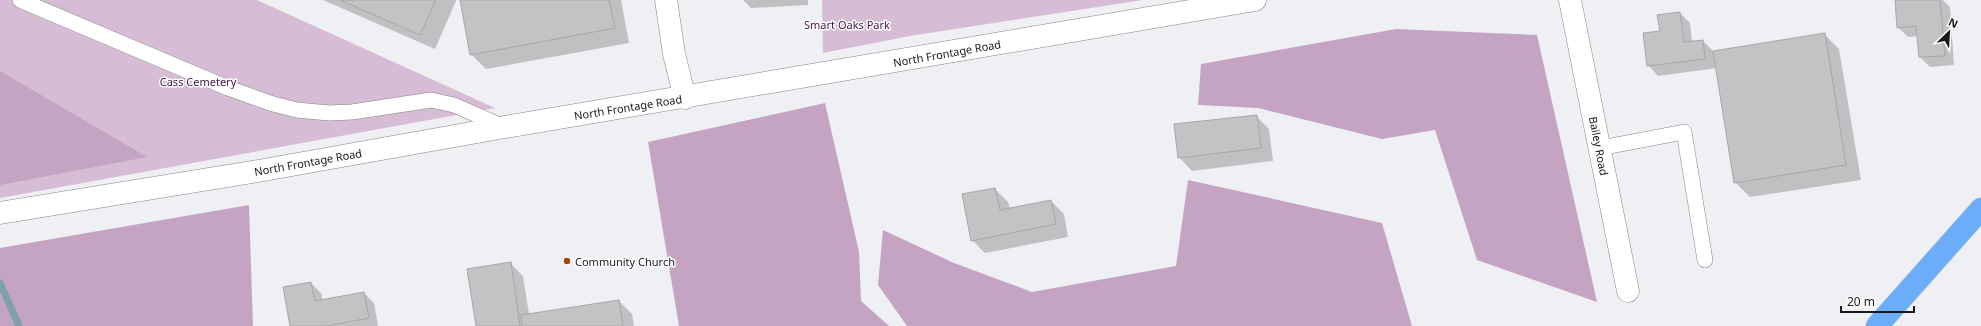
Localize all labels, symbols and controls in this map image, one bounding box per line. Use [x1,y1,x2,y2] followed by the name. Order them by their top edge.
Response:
[1929,12,1969,52] north arrow
[1946,14,1961,31] text: N
[804,17,890,32] park label: Smart Oaks Park
[892,36,1002,70] street label: North Frontage Road
[160,74,237,89] park label: Cass Cemetery
[573,91,683,123] street label: North Frontage Road
[1586,115,1612,177] street label: Bailey Road
[253,145,363,179] street label: North Frontage Road
[575,254,675,269] place label: Community Church
[562,256,572,266] marker: Community Church
[1841,288,1914,314] scale bar
[1847,293,1875,310] text: 20 m

